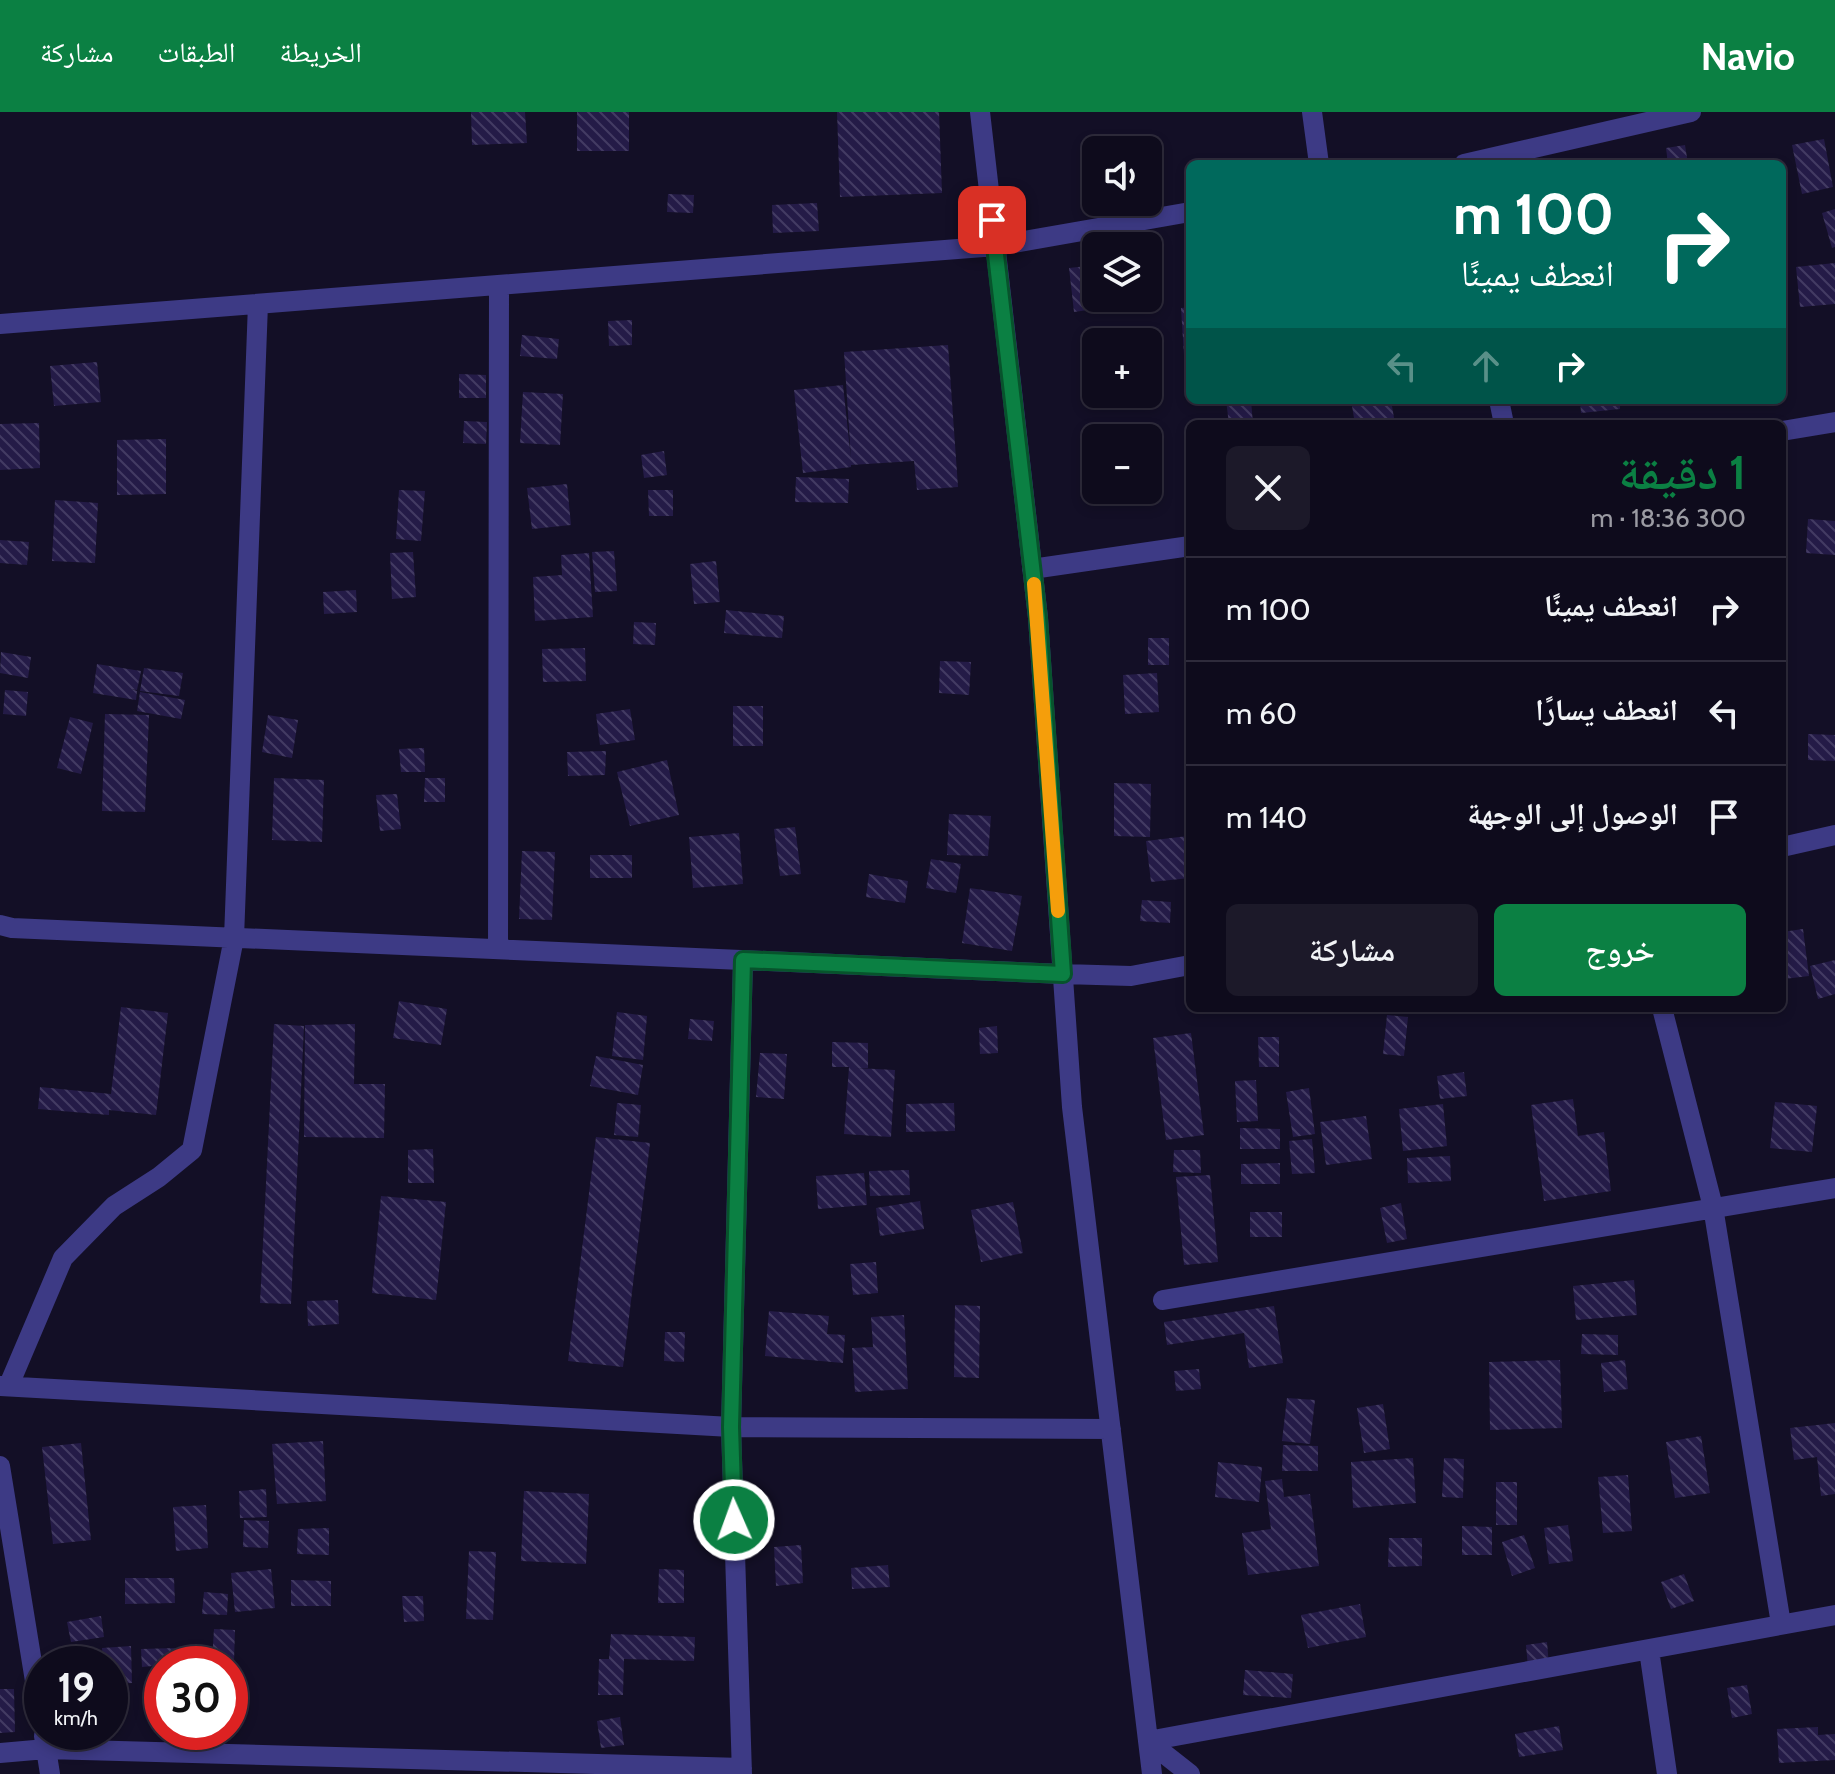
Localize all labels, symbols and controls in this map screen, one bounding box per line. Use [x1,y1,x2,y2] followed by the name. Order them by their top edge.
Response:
[1701,33,1795,80] text: Navio
[40,35,114,69] text: مشاركة
[158,35,235,69] text: الطبقات
[279,35,362,69] text: الخريطة
[1082,136,1162,504] map controls
[1082,136,1162,216] button: sound
[1453,180,1614,248] text: 100 m
[958,186,1026,254] pin
[1642,192,1746,296] icon: right
[970,198,1014,242] icon: arrive
[1082,232,1162,312] button: layers
[1461,251,1614,295] text: انعطف يمينًا
[1082,328,1162,408] button: +
[1380,344,1424,388] icon: left
[1464,344,1508,388] icon: ahead
[1548,344,1592,388] icon: right
[1082,424,1162,504] button: −
[1618,443,1746,501] text: 1 دقيقة
[1226,446,1310,530] button: close
[1591,502,1746,534] text: 300 m · 18:36
[1544,587,1678,624] text: انعطف يمينًا
[1702,587,1746,631] icon: right
[1226,591,1311,628] text: 100 m
[1535,691,1678,728] text: انعطف يسارًا
[1702,691,1746,735] icon: left
[1226,695,1297,732] text: 60 m
[1467,795,1678,832] text: الوصول إلى الوجهة
[1702,795,1746,839] icon: arrive
[1226,799,1307,836] text: 140 m
[1226,904,1478,996] button: مشاركة
[1494,904,1746,996] button: خروج
[692,1478,776,1562] position arrow
[144,1646,248,1750] speed limit sign: 30
[57,1663,95,1712] text: 19
[54,1706,98,1730] text: km/h

